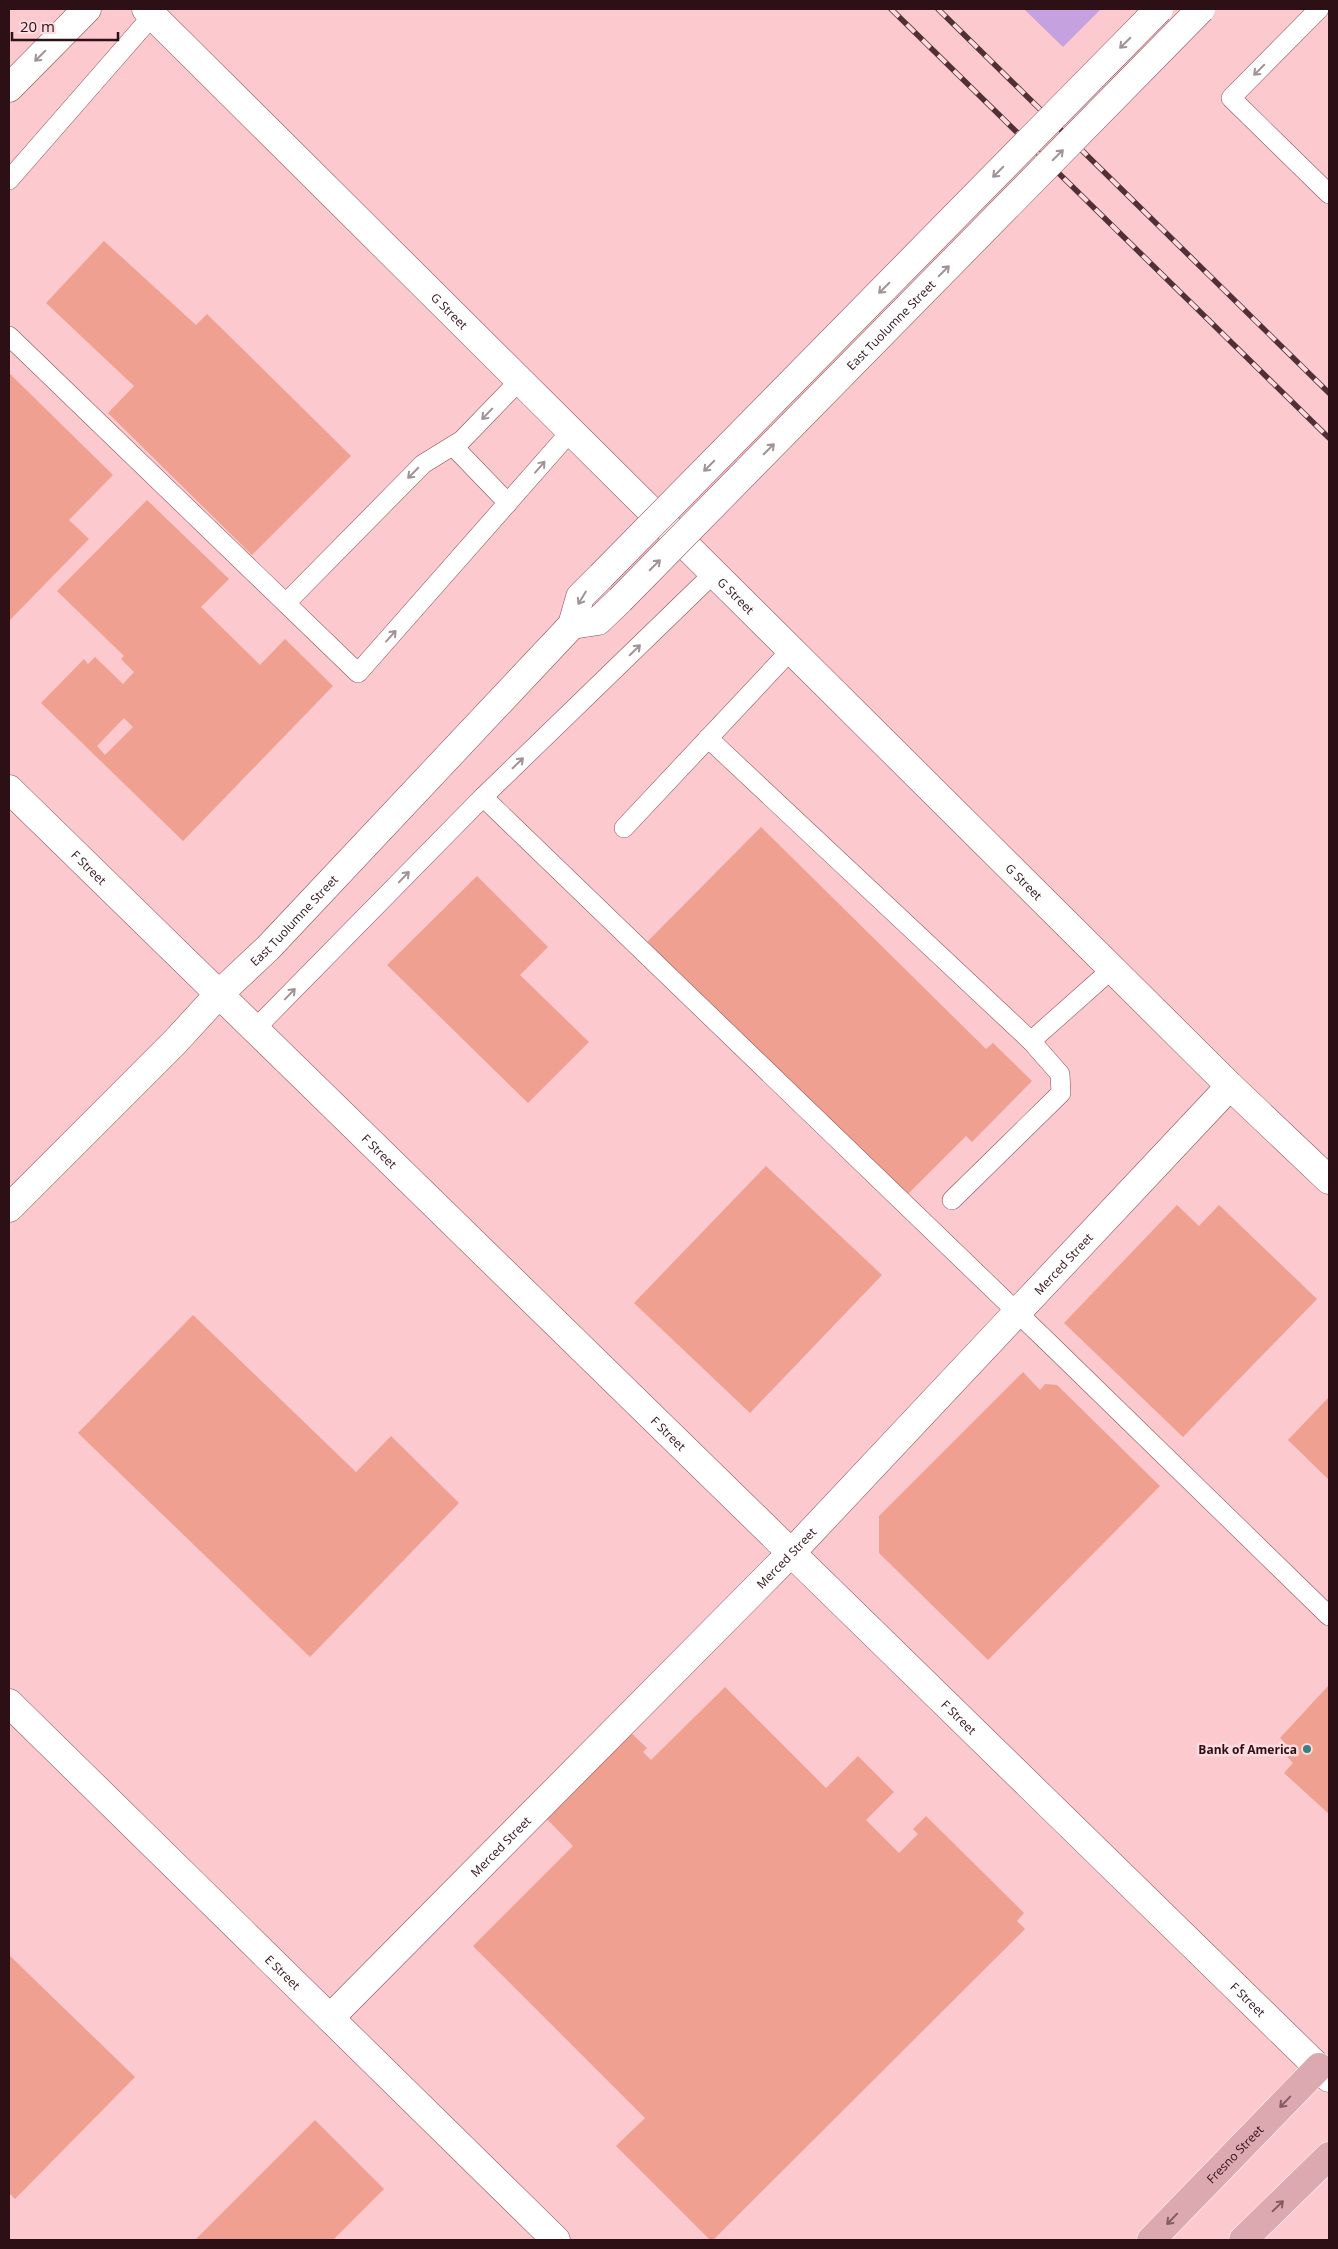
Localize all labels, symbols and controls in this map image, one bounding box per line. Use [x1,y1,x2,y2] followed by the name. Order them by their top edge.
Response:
[12,10,119,42] scale bar
[20,16,55,36] text: 20 m
[1119,37,1131,50] one-way arrow
[34,50,46,62] one-way arrow
[1253,63,1265,76] one-way arrow
[1052,148,1064,161] one-way arrow
[992,166,1005,178] one-way arrow
[938,264,950,277] one-way arrow
[842,276,939,373] street label: East Tuolumne Street
[879,281,891,293] one-way arrow
[428,289,472,333] street label: G Street
[481,408,493,420] one-way arrow
[762,443,775,455] one-way arrow
[703,460,715,472] one-way arrow
[534,461,545,474] one-way arrow
[407,467,419,479] one-way arrow
[648,559,661,571] one-way arrow
[714,573,758,617] street label: G Street
[577,590,587,605] one-way arrow
[385,630,396,643] one-way arrow
[629,644,641,657] one-way arrow
[511,757,524,769] one-way arrow
[68,846,110,888] street label: F Street
[1002,860,1046,904] street label: G Street
[246,871,341,969] street label: East Tuolumne Street
[398,871,410,884] one-way arrow
[284,988,296,1000] one-way arrow
[358,1130,401,1172] street label: F Street
[1030,1229,1096,1298] street label: Merced Street
[647,1412,690,1454] street label: F Street
[752,1523,820,1592] street label: Merced Street
[938,1696,980,1738] street label: F Street
[1198,1741,1297,1758] place label: Bank of America
[1301,1743,1313,1755] marker: Bank of America
[467,1812,534,1880] street label: Merced Street
[262,1951,304,1993] street label: E Street
[1227,1978,1269,2020] street label: F Street
[1279,2096,1291,2109] one-way arrow
[1202,2121,1267,2187] street label: Fresno Street
[1271,2200,1284,2212] one-way arrow
[1166,2213,1178,2225] one-way arrow

